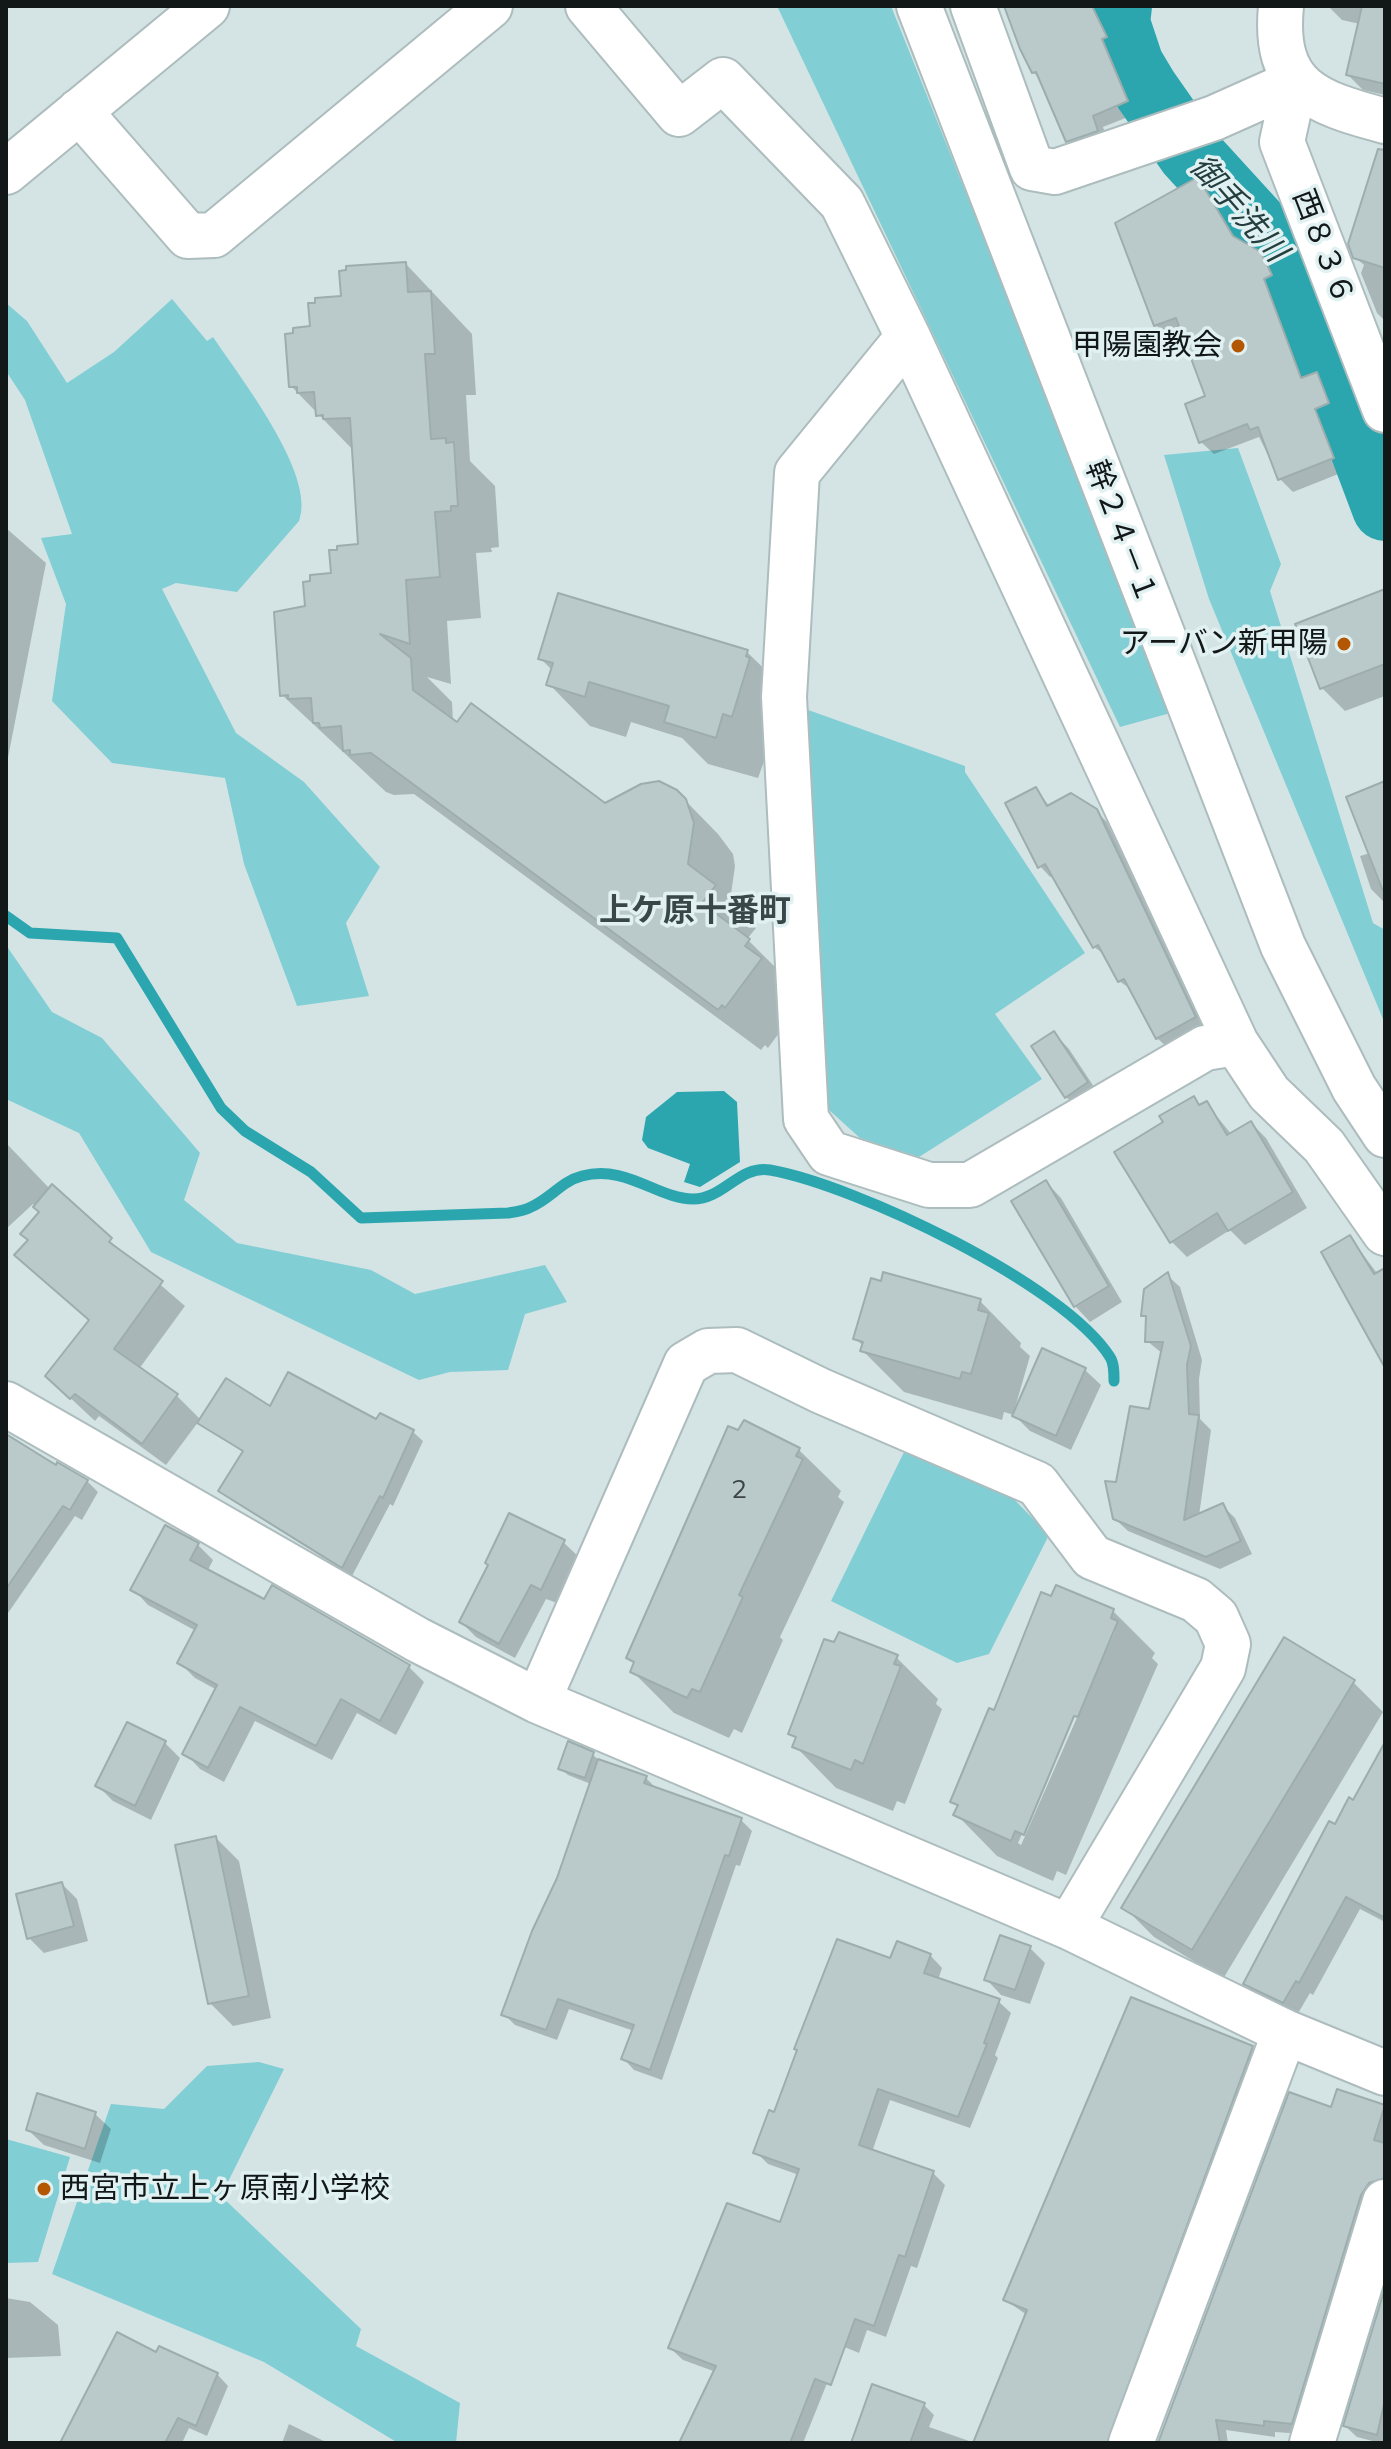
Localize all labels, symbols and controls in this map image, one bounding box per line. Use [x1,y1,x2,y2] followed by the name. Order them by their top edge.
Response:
[1182,148,1294,270] water label: 御手洗川
[1285,185,1361,309] street label: 西８３６
[1072,328,1222,364] place label: 甲陽園教会
[1229,337,1247,355] marker: 甲陽園教会
[1077,456,1165,608] street label: 幹２４－１
[1120,626,1328,662] place label: アーバン新甲陽
[1335,635,1353,653] marker: アーバン新甲陽
[599,892,791,930] district label: 上ケ原十番町
[731,1474,747,1506] house number: 2
[60,2171,390,2207] place label: 西宮市立上ヶ原南小学校
[35,2180,53,2198] marker: 西宮市立上ヶ原南小学校

